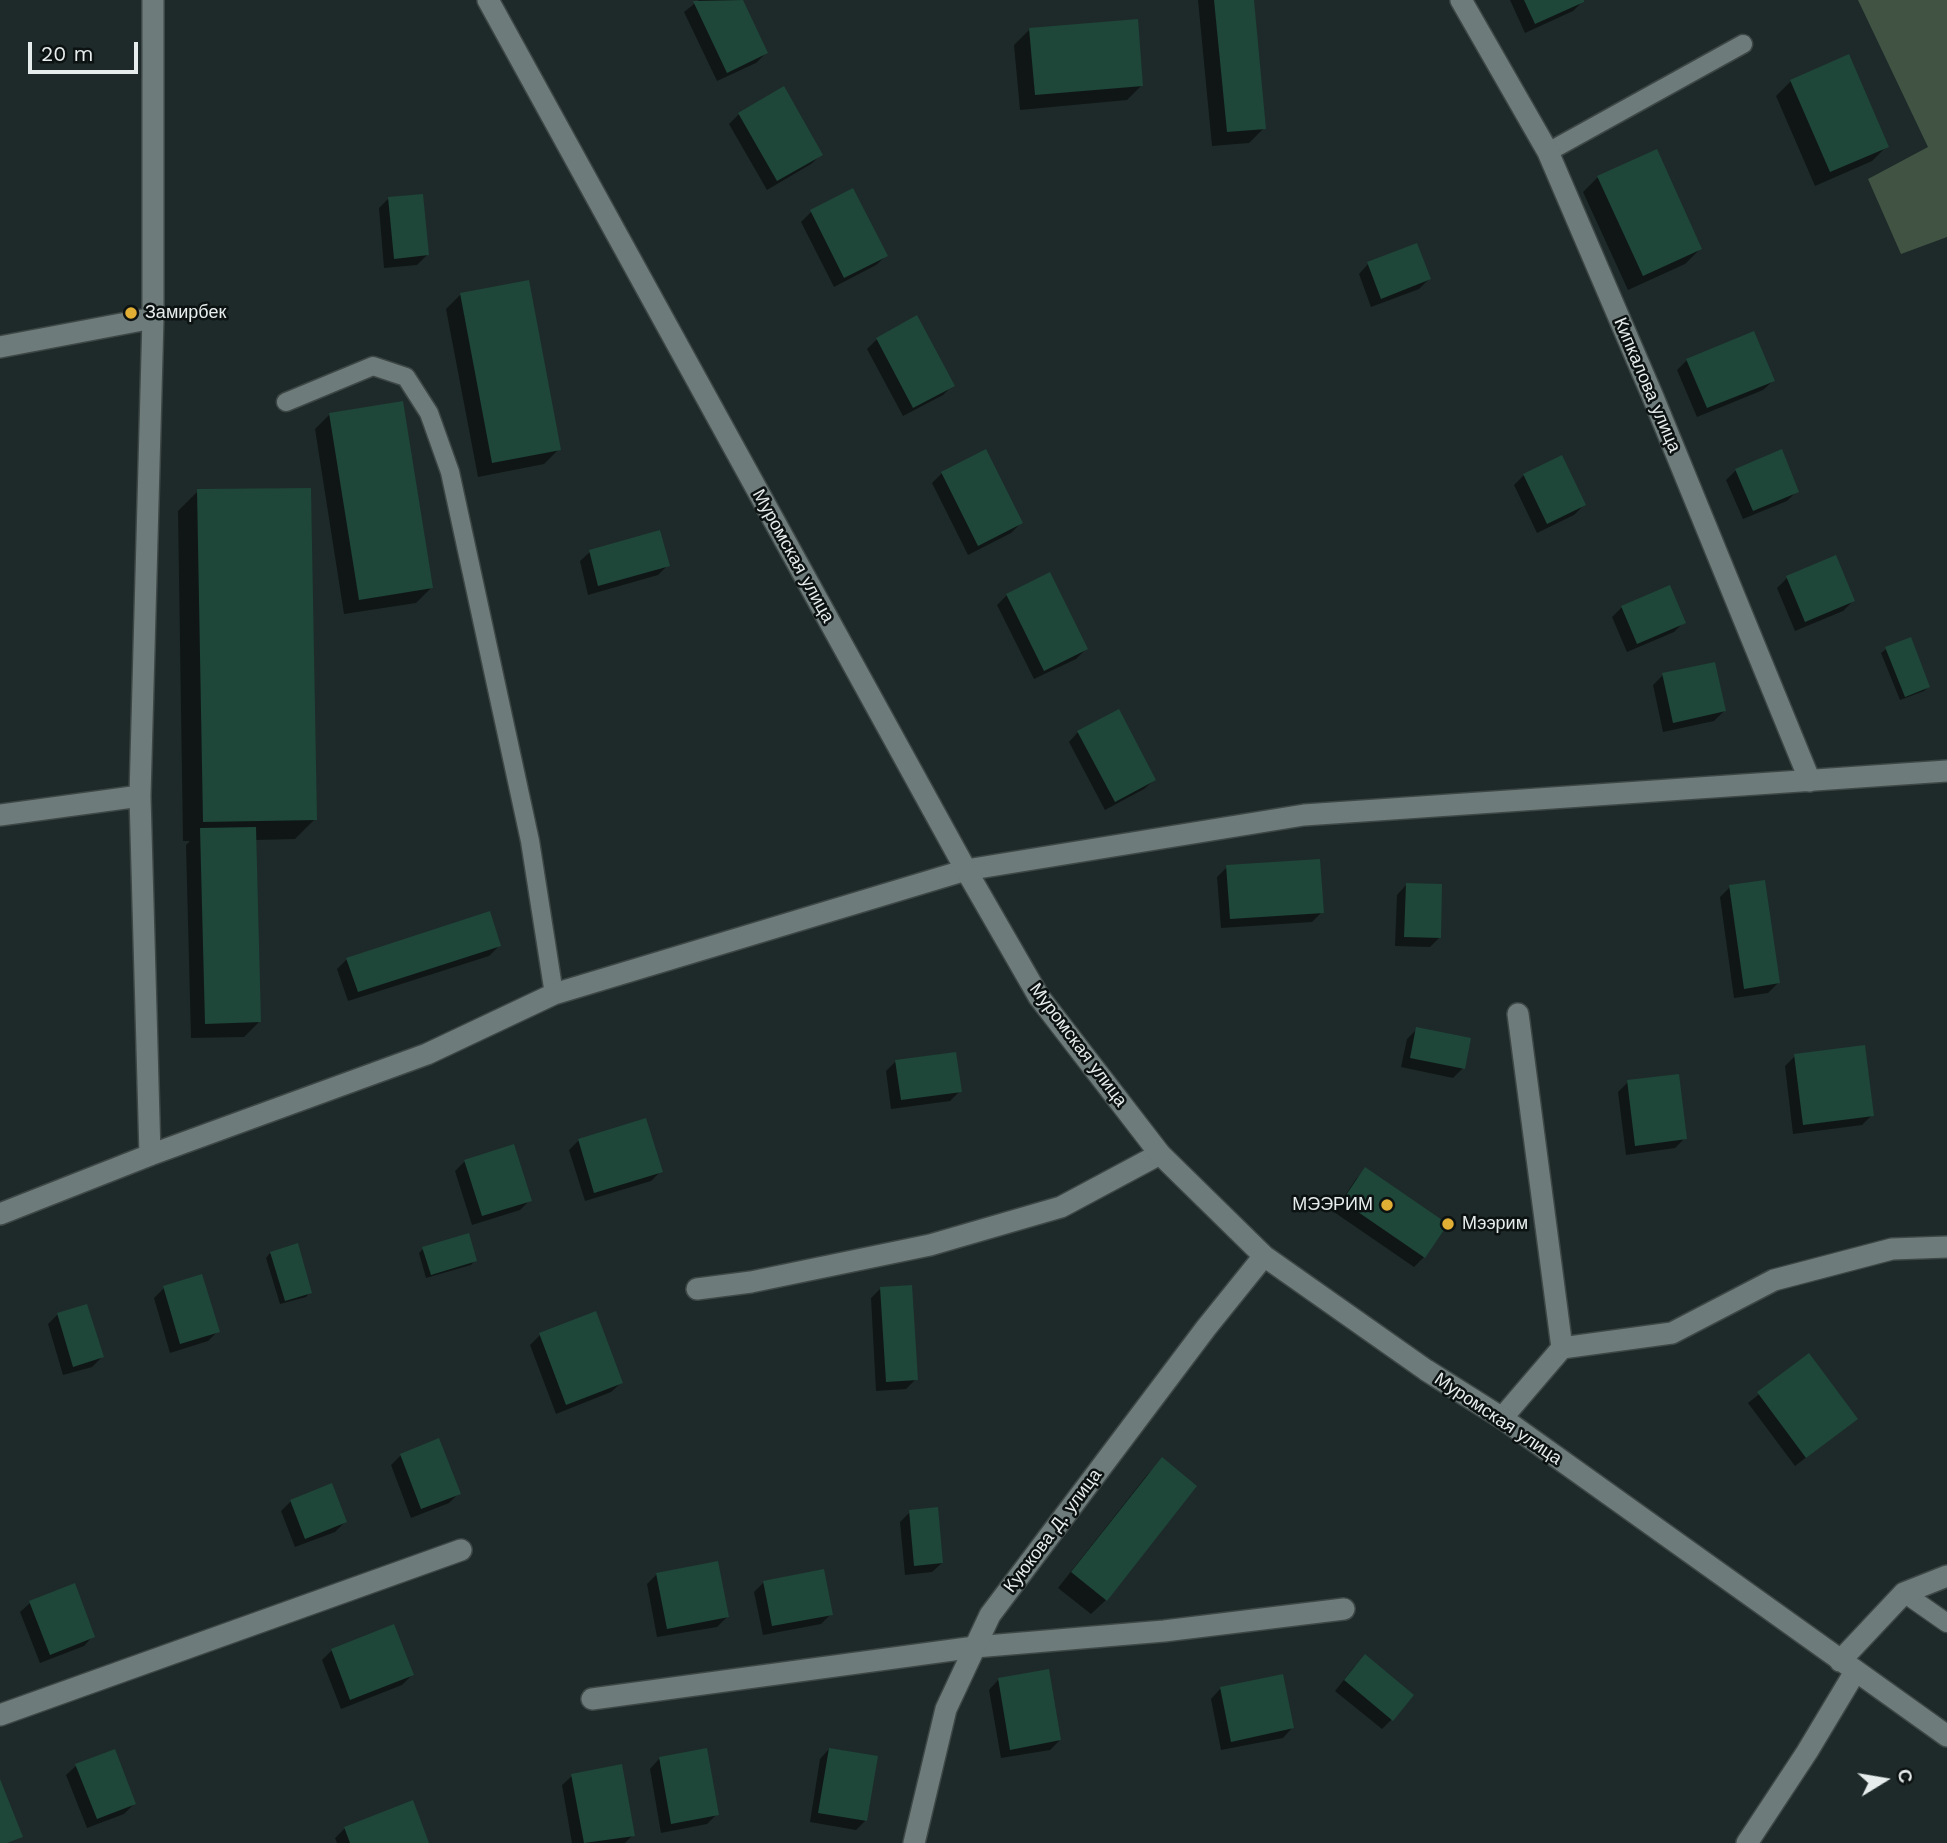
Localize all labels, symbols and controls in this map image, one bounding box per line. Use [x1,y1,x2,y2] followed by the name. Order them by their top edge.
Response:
[32,28,142,72] scale bar
[41,41,93,66] text: 20 m
[145,302,226,324] place label: Замирбек
[123,305,139,321] marker: Замирбек
[1609,314,1685,456] street label: Кипкалова улица
[747,486,839,626] street label: Муромская улица
[1025,979,1131,1111] street label: Муромская улица
[1292,1194,1373,1216] place label: МЭЭРИМ
[1379,1197,1395,1213] marker: МЭЭРИМ
[1462,1213,1528,1235] place label: Мээрим
[1440,1216,1456,1232] marker: Мээрим
[1430,1368,1566,1470] street label: Муромская улица
[999,1465,1107,1597] street label: Куюкова Д. улица
[1849,1745,1919,1815] north arrow
[1893,1767,1918,1785] text: С

